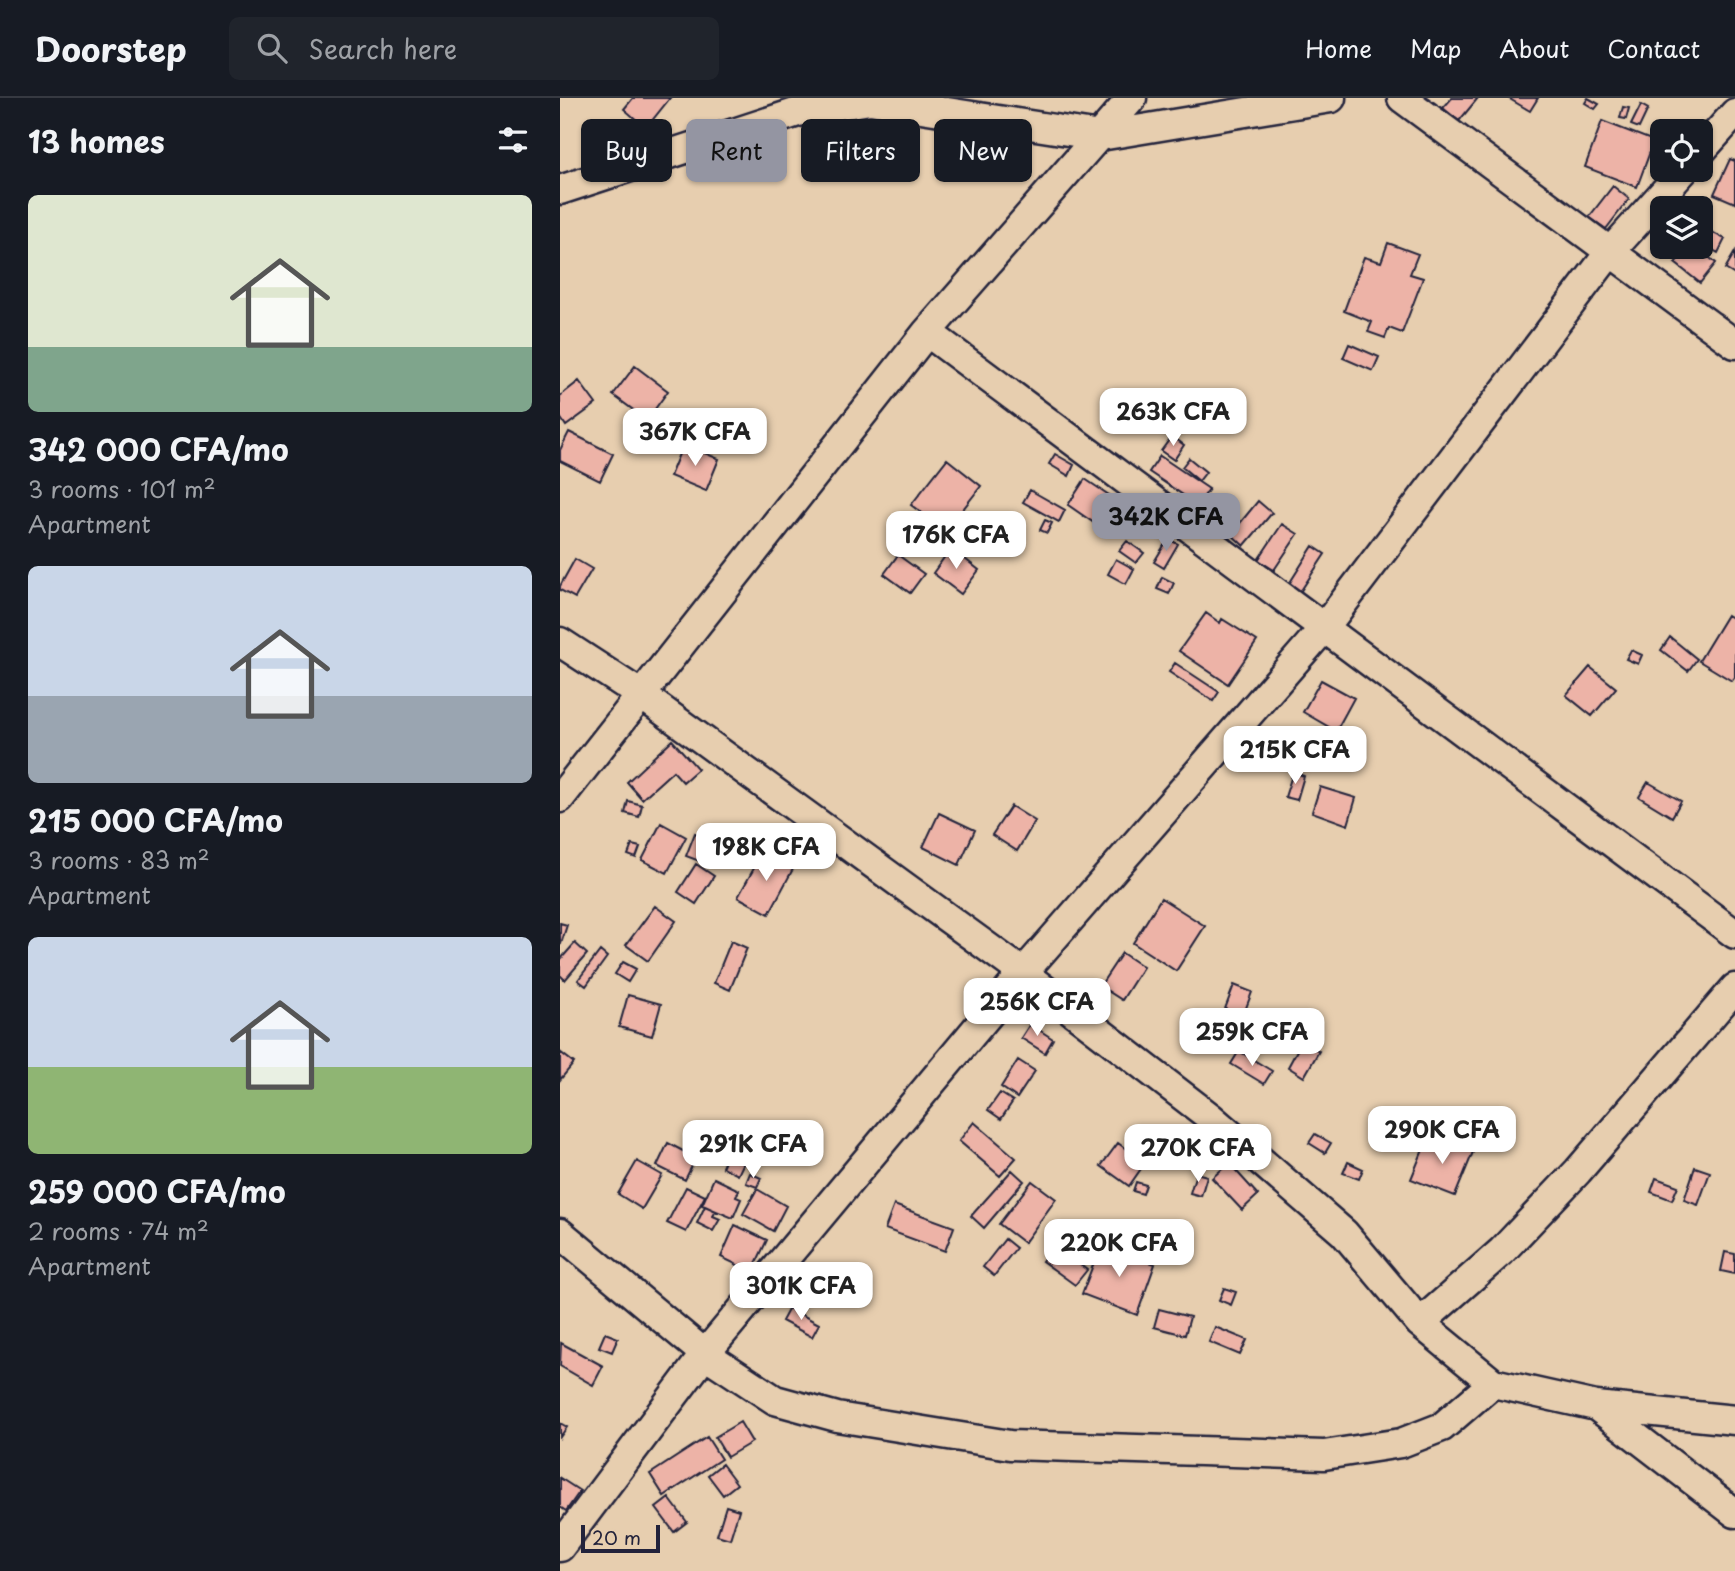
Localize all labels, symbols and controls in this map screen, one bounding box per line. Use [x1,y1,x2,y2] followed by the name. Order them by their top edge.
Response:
[229,17,719,80] search box
[35,23,187,73] text: Doorstep
[253,29,291,67] icon: search
[309,29,457,68] text: Search here
[1305,30,1372,66] text: Home
[1410,30,1461,66] text: Map
[1499,30,1569,66] text: About
[1607,30,1700,66] text: Contact
[28,118,165,163] text: 13 homes
[581,119,672,182] chip: Buy
[686,119,787,182] chip: Rent
[801,119,920,182] chip: Filters
[934,119,1032,182] chip: New
[1650,119,1713,259] map controls
[1650,119,1713,182] button: locate
[494,121,532,159] icon: filters
[1650,196,1713,259] button: layers
[217,240,343,366] icon: home
[1101,388,1245,448] pin: 263K CFA
[1116,393,1230,428] text: 263K CFA
[623,408,767,468] pin: 367K CFA
[639,413,751,448] text: 367K CFA
[28,426,289,471] text: 342 000 CFA/mo
[28,471,216,506] text: 3 rooms · 101 m²
[1094,494,1238,553] pin: 342K CFA
[1108,498,1224,533] text: 342K CFA
[28,506,151,541] text: Apartment
[884,512,1028,571] pin: 176K CFA
[902,516,1010,551] text: 176K CFA
[217,611,343,737] icon: home
[1223,726,1367,786] pin: 215K CFA
[1240,731,1350,766] text: 215K CFA
[28,797,283,842] text: 215 000 CFA/mo
[694,824,838,883] pin: 198K CFA
[712,828,820,863] text: 198K CFA
[28,842,210,877] text: 3 rooms · 83 m²
[28,877,151,912] text: Apartment
[965,978,1109,1038] pin: 256K CFA
[217,982,343,1108] icon: home
[980,983,1094,1018] text: 256K CFA
[1180,1009,1324,1068] pin: 259K CFA
[1195,1013,1309,1048] text: 259K CFA
[1370,1107,1514,1166] pin: 290K CFA
[1384,1111,1500,1146] text: 290K CFA
[681,1121,825,1180] pin: 291K CFA
[1126,1124,1270,1184] pin: 270K CFA
[699,1125,807,1160] text: 291K CFA
[1140,1129,1256,1164] text: 270K CFA
[28,1168,286,1213] text: 259 000 CFA/mo
[28,1213,209,1248] text: 2 rooms · 74 m²
[1047,1220,1191,1279] pin: 220K CFA
[1060,1224,1178,1259] text: 220K CFA
[28,1248,151,1283] text: Apartment
[729,1262,873,1322] pin: 301K CFA
[746,1267,856,1302] text: 301K CFA
[581,1522,660,1554] scale bar
[592,1523,641,1551] text: 20 m

